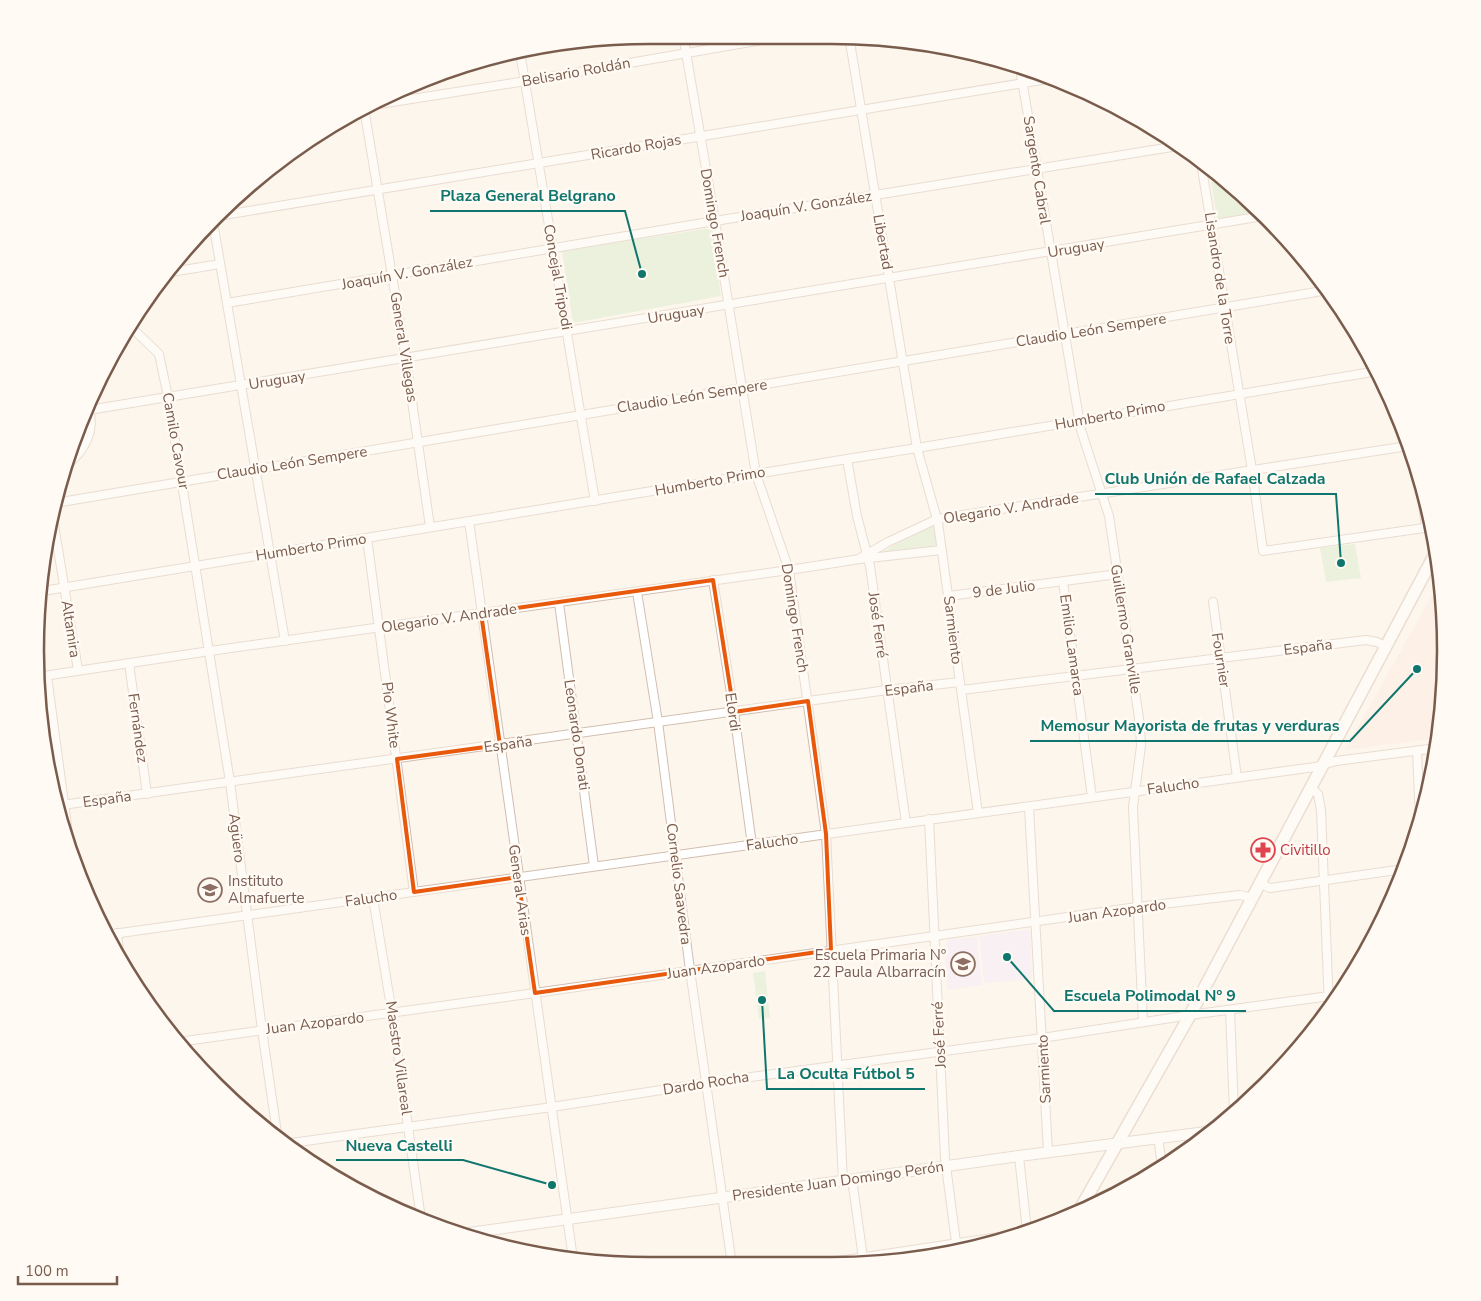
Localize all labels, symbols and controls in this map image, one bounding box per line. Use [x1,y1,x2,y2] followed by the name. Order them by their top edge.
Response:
[520,53,632,91] street label: Belisario Roldán
[1019,114,1056,226] street label: Sargento Cabral
[589,129,683,165] street label: Ricardo Rojas
[696,167,734,279] street label: Domingo French
[430,180,625,211] callout: Plaza General Belgrano
[440,185,616,207] text: Plaza General Belgrano
[738,186,873,226] street label: Joaquín V. González
[1200,211,1240,345] street label: Lisandro de la Torre
[868,213,898,271] street label: Libertad
[539,223,577,331] street label: Concejal Tripodi
[1046,234,1106,262] street label: Uruguay
[339,252,474,295] street label: Joaquín V. González
[385,290,423,404] street label: General Villegas
[646,300,706,328] street label: Uruguay
[1014,308,1168,352] street label: Claudio León Sempere
[247,366,307,394] street label: Uruguay
[615,374,769,418] street label: Claudio León Sempere
[158,391,194,492] street label: Camilo Cavour
[1053,395,1167,435] street label: Humberto Primo
[215,441,369,485] street label: Claudio León Sempere
[653,461,767,501] street label: Humberto Primo
[1095,463,1336,494] callout: Club Unión de Rafael Calzada
[1104,468,1326,490] text: Club Unión de Rafael Calzada
[942,487,1080,529] street label: Olegario V. Andrade
[254,528,368,566] street label: Humberto Primo
[776,562,814,674] street label: Domingo French
[1106,563,1146,695] street label: Guillermo Granville
[972,575,1036,603] street label: 9 de Julio
[863,590,893,659] street label: José Ferré
[1055,593,1089,697] street label: Emilio Lamarca
[939,595,967,665] street label: Sarmiento
[57,599,85,659] street label: Altamira
[380,599,518,637] street label: Olegario V. Andrade
[1207,631,1235,690] street label: Fournier
[1282,634,1334,660] street label: España
[883,675,935,701] street label: España
[559,678,595,792] street label: Leonardo Donati
[377,681,405,749] street label: Pio White
[720,691,746,733] street label: Elordi
[123,692,153,764] street label: Fernández
[1030,710,1350,741] callout: Memosur Mayorista de frutas y verduras
[1040,715,1340,737] text: Memosur Mayorista de frutas y verduras
[482,731,534,757] street label: España
[1146,772,1200,800] street label: Falucho
[81,786,133,812] street label: España
[224,812,250,864] street label: Agüero
[662,822,696,946] street label: Cornelio Saavedra
[745,828,799,856] street label: Falucho
[1250,837,1276,863] pharmacy icon: Civitillo
[1280,840,1331,860] place label: Civitillo
[504,843,536,937] street label: General Arias
[228,871,304,908] place label: Instituto Almafuerte
[197,877,223,903] school or university icon: Instituto Almafuerte
[344,884,398,912] street label: Falucho
[1066,894,1167,928] street label: Juan Azopardo
[813,945,946,982] place label: Escuela Primaria Nº 22 Paula Albarracín
[665,950,766,984] street label: Juan Azopardo
[950,951,976,977] school or university icon: Escuela Primaria Nº 22 Paula Albarracín
[1054,980,1246,1011] callout: Escuela Polimodal Nº 9
[1064,985,1236,1007] text: Escuela Polimodal Nº 9
[381,1000,417,1117] street label: Maestro Villareal
[927,1001,951,1070] street label: José Ferré
[264,1007,365,1039] street label: Juan Azopardo
[1032,1034,1056,1104] street label: Sarmiento
[767,1058,925,1089] callout: La Oculta Fútbol 5
[777,1063,915,1085] text: La Oculta Fútbol 5
[662,1066,750,1100] street label: Dardo Rocha
[336,1129,463,1160] callout: Nueva Castelli
[345,1135,453,1157] text: Nueva Castelli
[731,1156,945,1206] street label: Presidente Juan Domingo Perón
[18,1254,116,1286] scale bar
[25,1261,69,1281] text: 100 m

